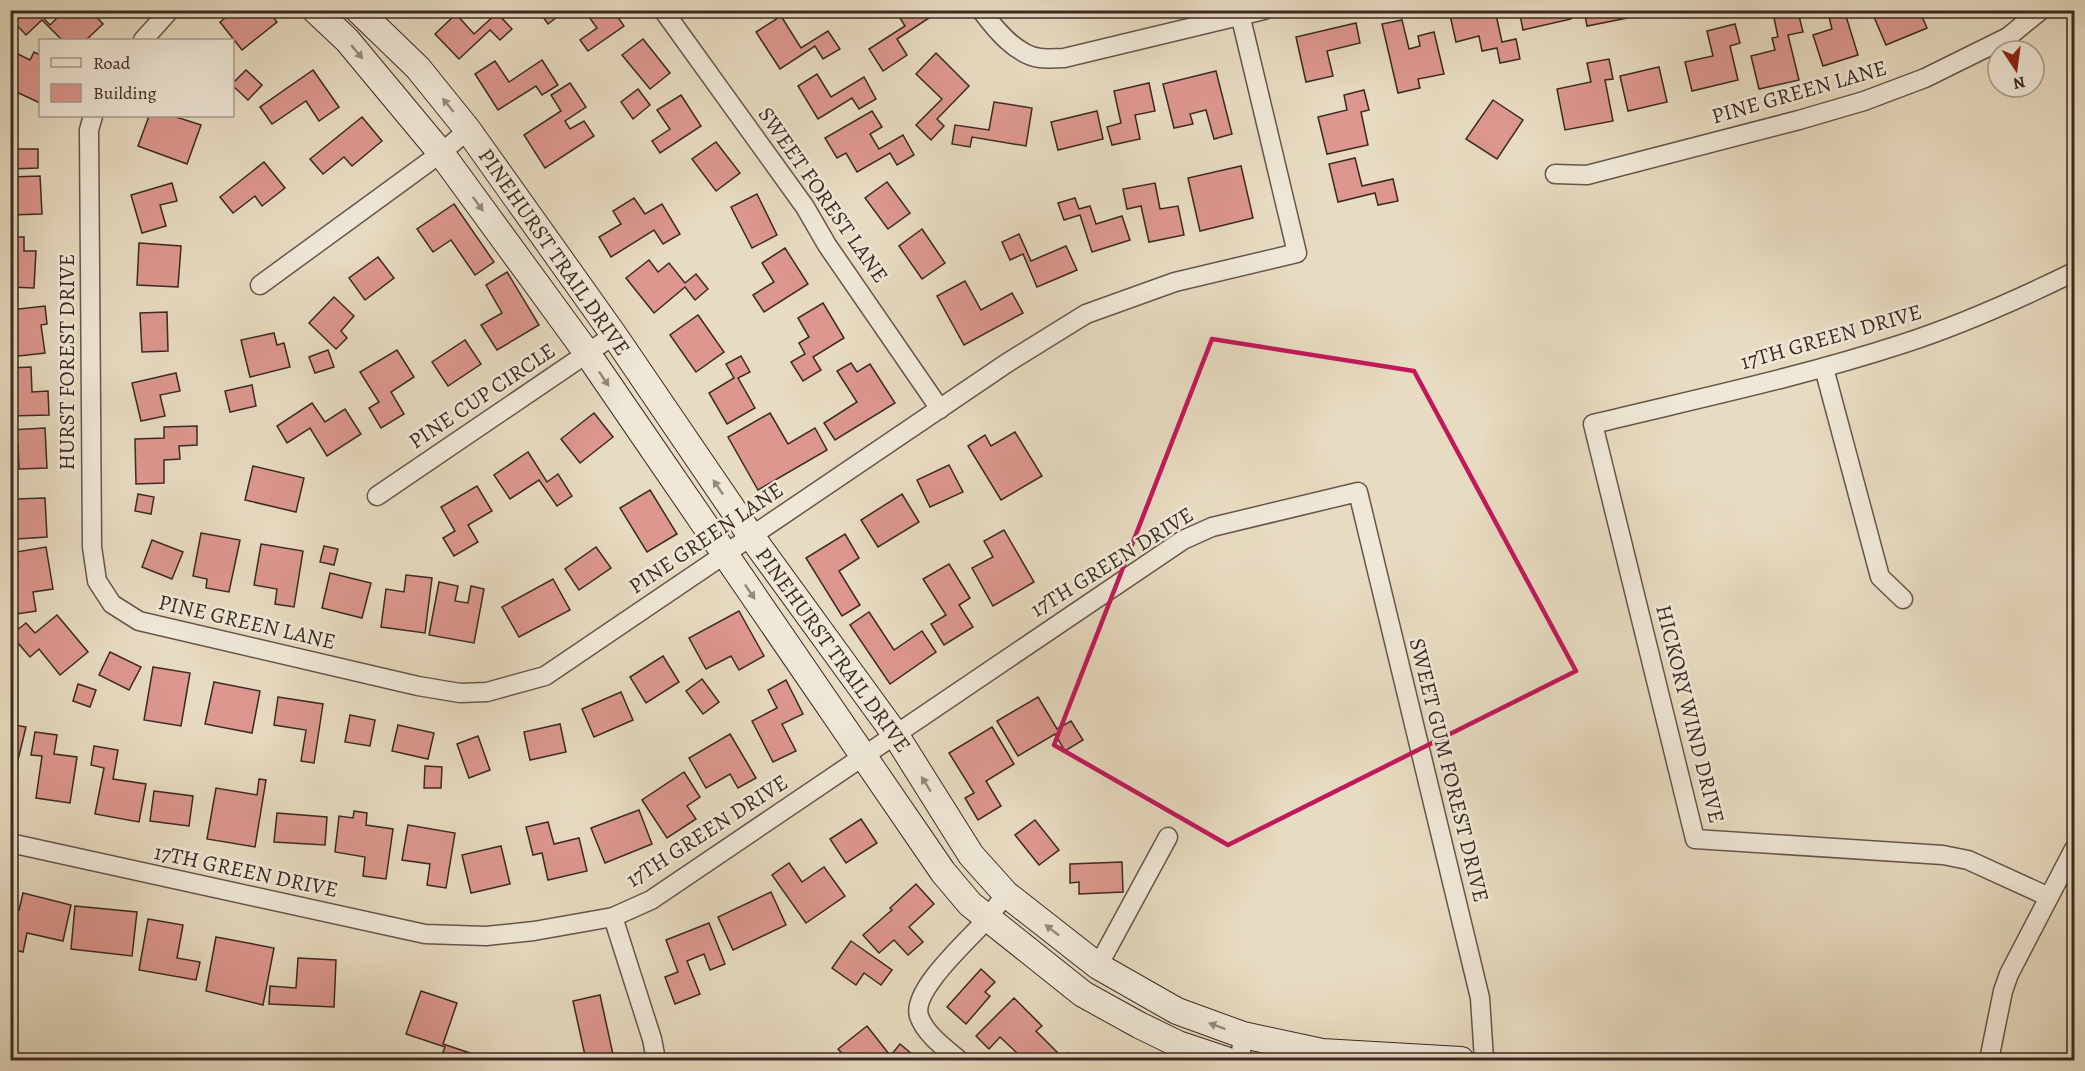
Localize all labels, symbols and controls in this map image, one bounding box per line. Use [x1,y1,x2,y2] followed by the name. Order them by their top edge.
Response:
[39,39,234,117] legend
[1986,39,2046,99] north arrow
[350,44,362,59] one-way arrow
[93,51,131,75] text: Road
[1708,53,1890,131] street label: PINE GREEN LANE
[2011,71,2027,95] text: N
[93,81,157,105] text: Building
[442,97,454,112] one-way arrow
[751,101,895,289] street label: SWEET FOREST LANE
[471,142,637,362] street label: PINEHURST TRAIL DRIVE
[472,195,484,211] one-way arrow
[52,253,82,471] street label: HURST FOREST DRIVE
[1737,297,1925,377] street label: 17TH GREEN DRIVE
[403,336,561,456] street label: PINE CUP CIRCLE
[598,371,610,387] one-way arrow
[623,475,789,601] street label: PINE GREEN LANE
[712,479,724,495] one-way arrow
[1025,500,1199,624] street label: 17TH GREEN DRIVE
[748,541,918,759] street label: PINEHURST TRAIL DRIVE
[744,584,756,600] one-way arrow
[155,587,339,657] street label: PINE GREEN LANE
[1648,602,1732,826] street label: HICKORY WIND DRIVE
[1402,635,1496,905] street label: SWEET GUM FOREST DRIVE
[620,767,794,895] street label: 17TH GREEN DRIVE
[921,775,932,792] one-way arrow
[151,837,341,905] street label: 17TH GREEN DRIVE
[1044,925,1059,937] one-way arrow
[1208,1020,1226,1030] one-way arrow

